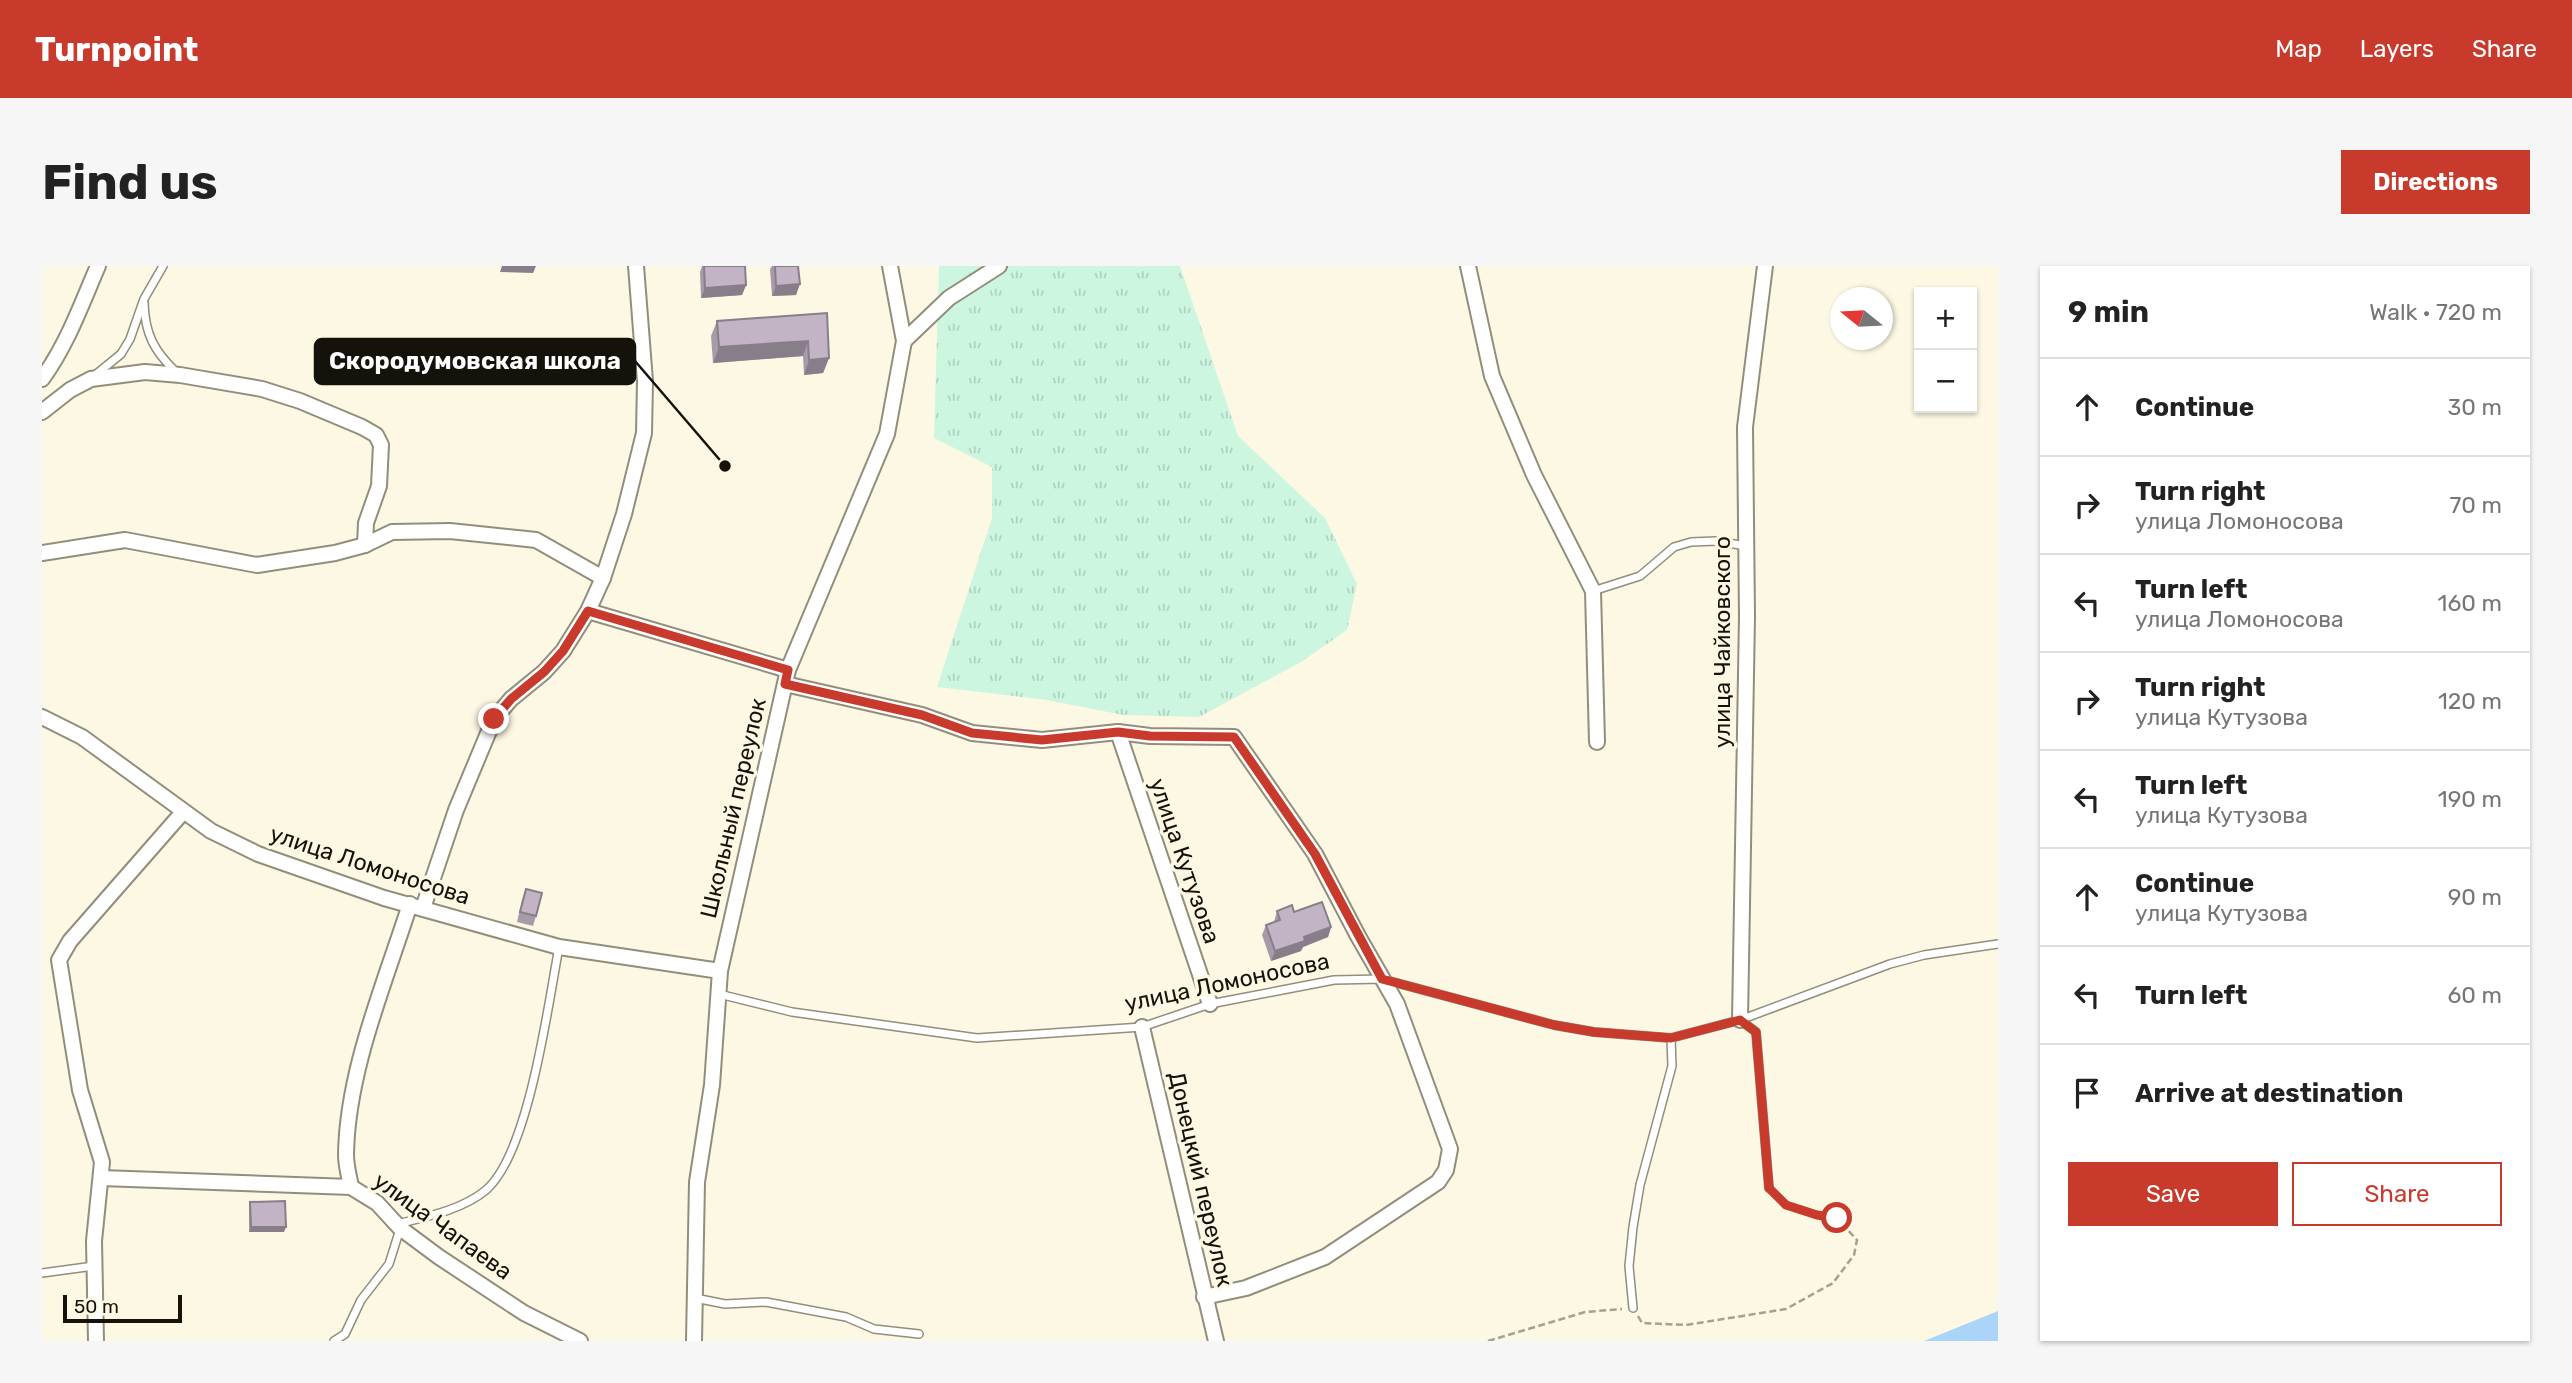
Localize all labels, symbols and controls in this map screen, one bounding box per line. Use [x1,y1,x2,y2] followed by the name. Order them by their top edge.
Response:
[35,30,198,69] text: Turnpoint
[2275,35,2322,63] text: Map
[2360,35,2434,63] text: Layers
[2472,35,2537,63] text: Share
[2341,150,2530,214] button: Directions
[42,153,218,211] text: Find us
[1830,287,1893,350] north arrow
[1914,287,1977,413] map controls
[1914,287,1977,350] button: +
[2068,294,2149,330] text: 9 min
[2369,298,2502,326] text: Walk · 720 m
[315,339,635,384] callout: Скородумовская школа
[329,347,621,375] text: Скородумовская школа
[1914,350,1977,413] button: −
[2068,388,2106,426] icon: ahead
[2135,392,2254,423] text: Continue
[2447,393,2502,421] text: 30 m
[2135,476,2265,507] text: Turn right
[2068,486,2106,524] icon: right
[2450,491,2502,519] text: 70 m
[2135,507,2344,535] text: улица Ломоносова
[1708,536,1736,748] street label: улица Чайковского
[2135,574,2247,605] text: Turn left
[2068,584,2106,622] icon: left
[2438,589,2502,617] text: 160 m
[2135,605,2344,633] text: улица Ломоносова
[2135,672,2265,703] text: Turn right
[2068,682,2106,720] icon: right
[2438,687,2502,715] text: 120 m
[694,695,772,921] street label: Школьный переулок
[478,703,509,734] route end
[2135,703,2308,731] text: улица Кутузова
[2135,770,2247,801] text: Turn left
[1144,775,1226,947] street label: улица Кутузова
[2068,780,2106,818] icon: left
[2438,785,2502,813] text: 190 m
[2135,801,2308,829] text: улица Кутузова
[266,819,474,911] street label: улица Ломоносова
[2135,868,2254,899] text: Continue
[2068,878,2106,916] icon: ahead
[2448,883,2502,911] text: 90 m
[2135,899,2308,927] text: улица Кутузова
[1122,947,1332,1017] street label: улица Ломоносова
[2068,976,2106,1014] icon: left
[2135,980,2247,1011] text: Turn left
[2447,981,2502,1009] text: 60 m
[1163,1069,1239,1289] street label: Донецкий переулок
[2068,1074,2106,1112] icon: arrive
[2135,1078,2403,1109] text: Arrive at destination
[2068,1162,2278,1226] button: Save
[2292,1162,2502,1226] button: Share
[368,1166,518,1286] street label: улица Чапаева
[1821,1202,1852,1233] route start
[63,1292,182,1324] scale bar
[74,1295,119,1318] text: 50 m

